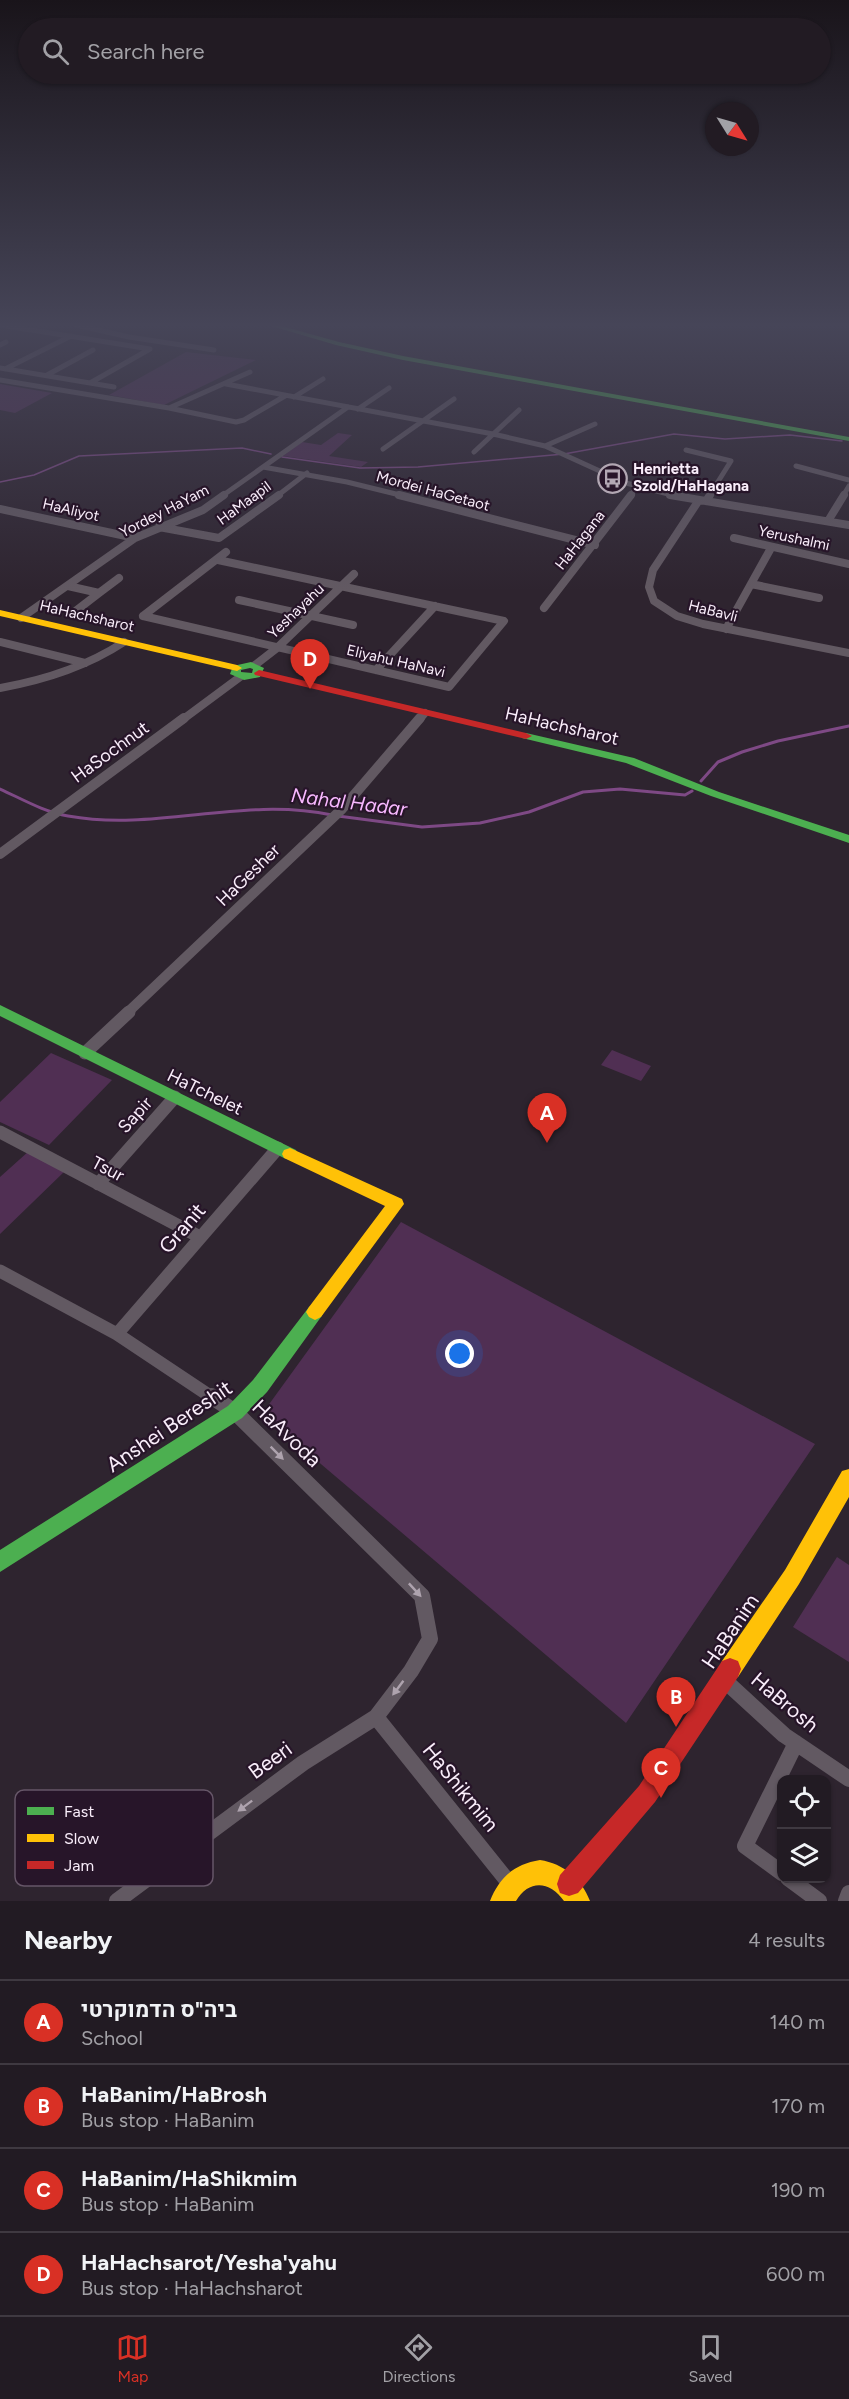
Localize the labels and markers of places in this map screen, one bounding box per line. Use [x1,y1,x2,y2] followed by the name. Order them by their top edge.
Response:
[633,460,749,495] place label: Henrietta Szold/HaHagana
[596,462,628,494] bus stop icon: Henrietta Szold/HaHagana
[290,640,330,689] pin: D
[528,1094,566,1143] pin: A
[656,1678,696,1727] pin: B
[642,1748,680,1798] pin: C

